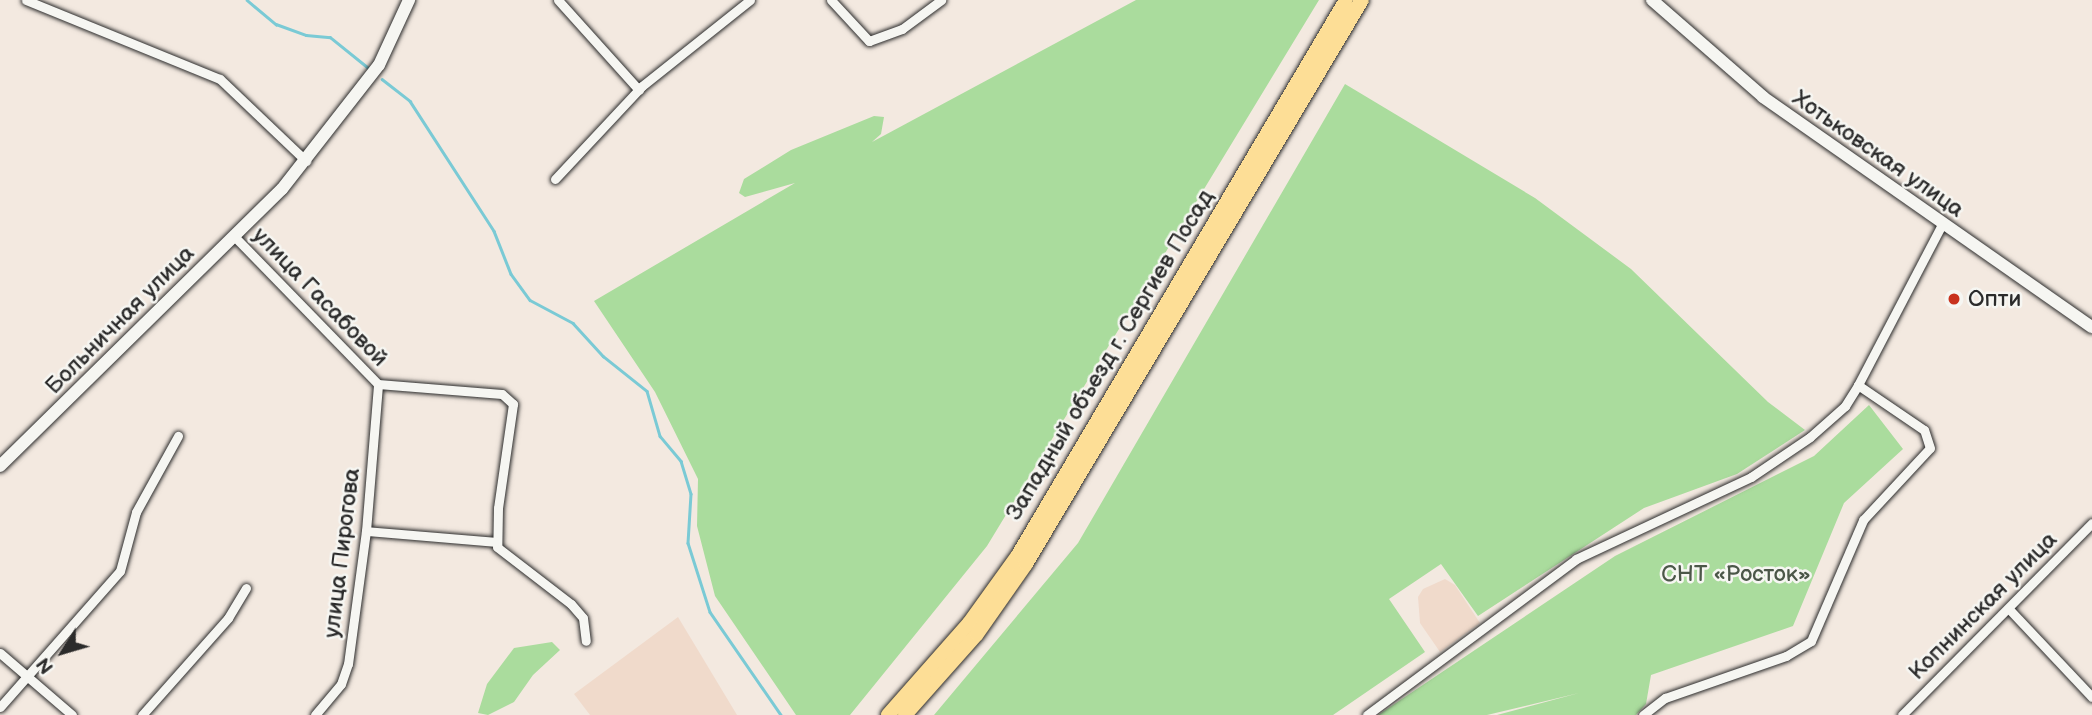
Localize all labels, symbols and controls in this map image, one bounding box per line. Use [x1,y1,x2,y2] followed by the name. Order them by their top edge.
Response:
[1787,85,1969,223] street label: Хотьковская улица
[1000,185,1220,525] street label: Западный объезд г. Сергиев Посад
[247,222,393,372] street label: улица Гасабовой
[40,240,200,400] street label: Больничная улица
[1968,285,2021,313] place label: Опти
[1946,291,1962,307] marker: Опти
[318,466,366,640] street label: улица Пирогова
[1903,526,2063,686] street label: Копнинская улица
[1661,560,1811,588] park label: СНТ «Росток»
[28,617,98,687] north arrow
[32,652,59,678] text: N

